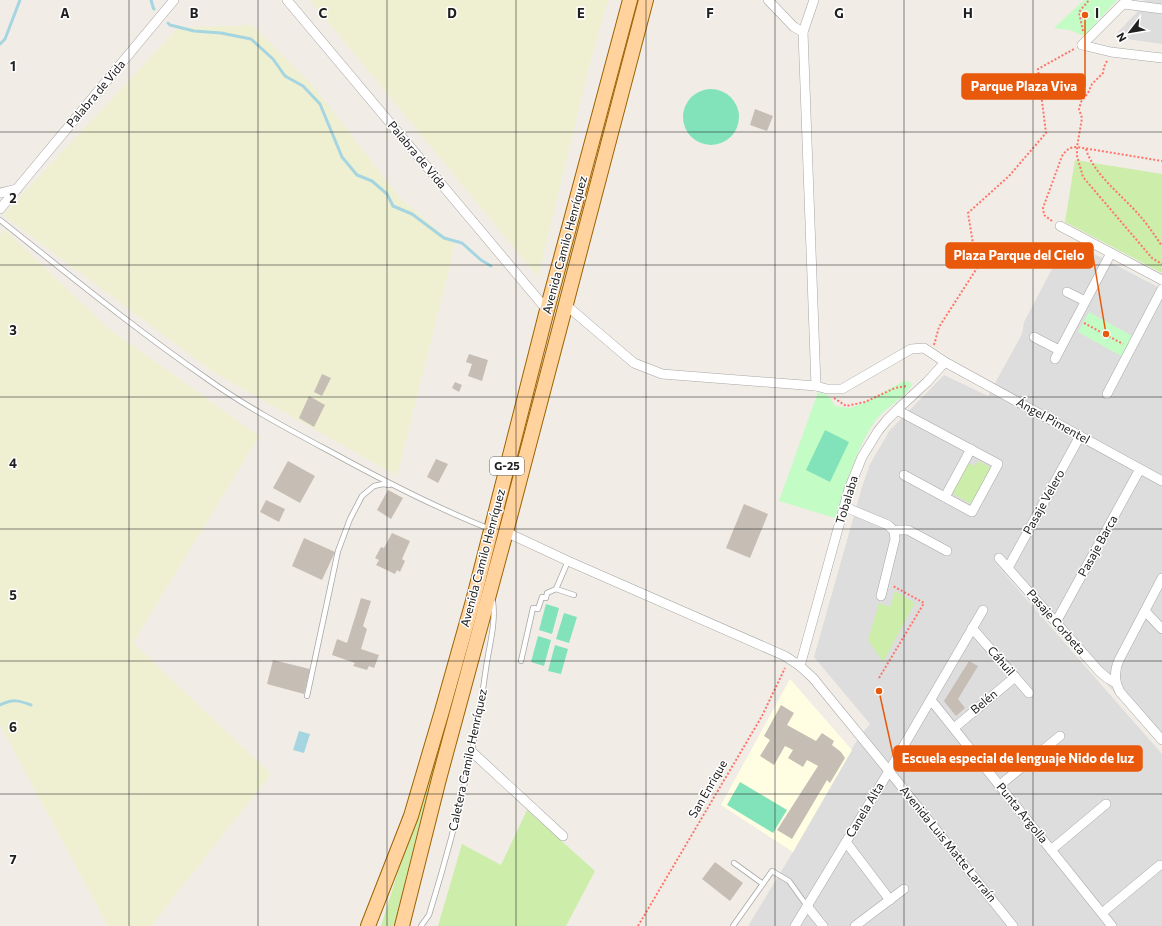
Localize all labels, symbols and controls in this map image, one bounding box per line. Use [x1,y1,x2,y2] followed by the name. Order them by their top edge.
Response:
[60,5,70,21] text: A
[190,5,199,21] text: B
[319,5,328,21] text: C
[447,5,457,21] text: D
[577,5,585,21] text: E
[706,5,714,21] text: F
[834,5,844,21] text: G
[963,5,973,21] text: H
[1095,5,1099,21] text: I
[1110,12,1150,52] north arrow
[1113,31,1129,44] text: N
[63,57,127,130] street label: Palabra de Vida
[10,58,16,74] text: 1
[962,74,1085,99] callout: Parque Plaza Viva
[971,78,1077,94] text: Parque Plaza Viva
[386,118,450,191] street label: Palabra de Vida
[539,174,589,315] street label: Avenida Camilo Henríquez
[9,190,17,206] text: 2
[946,243,1093,268] callout: Plaza Parque del Cielo
[954,247,1085,263] text: Plaza Parque del Cielo
[9,322,17,338] text: 3
[1014,394,1093,446] street label: Ángel Pimentel
[9,455,17,471] text: 4
[490,457,524,475] road number: G-25
[1020,467,1067,536] street label: Pasaje Velero
[832,474,860,526] street label: Tobalaba
[457,487,507,628] street label: Avenida Camilo Henríquez
[1075,512,1120,579] street label: Pasaje Barca
[1025,586,1089,657] street label: Pasaje Corbeta
[9,587,17,603] text: 5
[985,643,1018,678] street label: Cáhuil
[967,686,999,716] street label: Belén
[445,687,489,832] street label: Caletera Camilo Henríquez
[9,719,17,735] text: 6
[894,746,1142,771] callout: Escuela especial de lenguaje Nido de luz
[902,750,1134,766] text: Escuela especial de lenguaje Nido de luz
[685,757,729,820] street label: San Enrique
[842,779,886,840] street label: Canela Alta
[994,779,1051,845] street label: Punta Argolla
[898,783,1000,904] street label: Avenida Luis Matte Larraín
[9,851,17,867] text: 7

